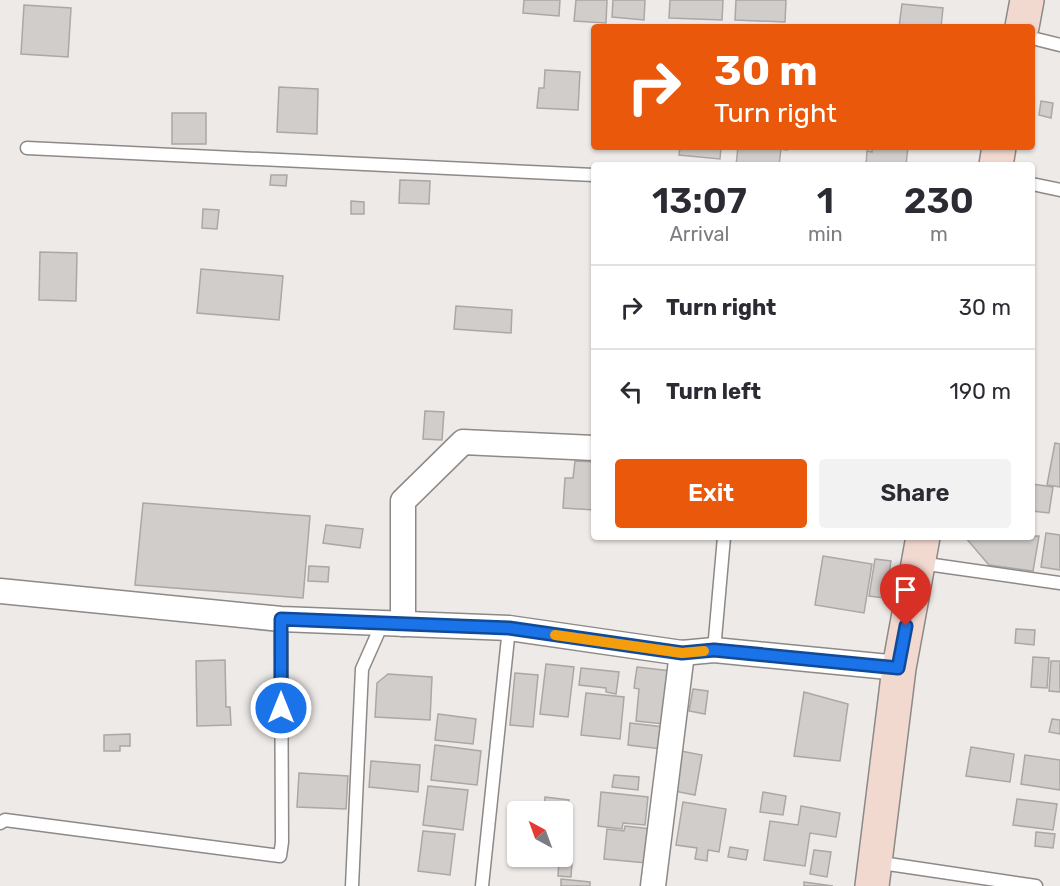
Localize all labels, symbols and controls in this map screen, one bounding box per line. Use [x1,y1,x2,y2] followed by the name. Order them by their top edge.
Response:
[714,46,818,96] text: 30 m
[615,48,693,126] icon: right
[714,97,837,129] text: Turn right
[652,179,747,222] text: 13:07
[817,179,834,222] text: 1
[904,179,974,222] text: 230
[669,222,729,246] text: Arrival
[808,222,843,246] text: min
[930,222,948,246] text: m
[615,291,648,324] icon: right
[666,294,776,321] text: Turn right
[959,294,1011,321] text: 30 m
[615,375,648,408] icon: left
[666,378,761,405] text: Turn left
[950,378,1011,405] text: 190 m
[615,459,807,528] button: Exit
[819,459,1011,528] button: Share
[880,564,931,626] pin
[889,573,922,606] icon: arrive
[249,676,313,740] position arrow
[507,801,573,867] north arrow
[507,801,573,867] map controls

